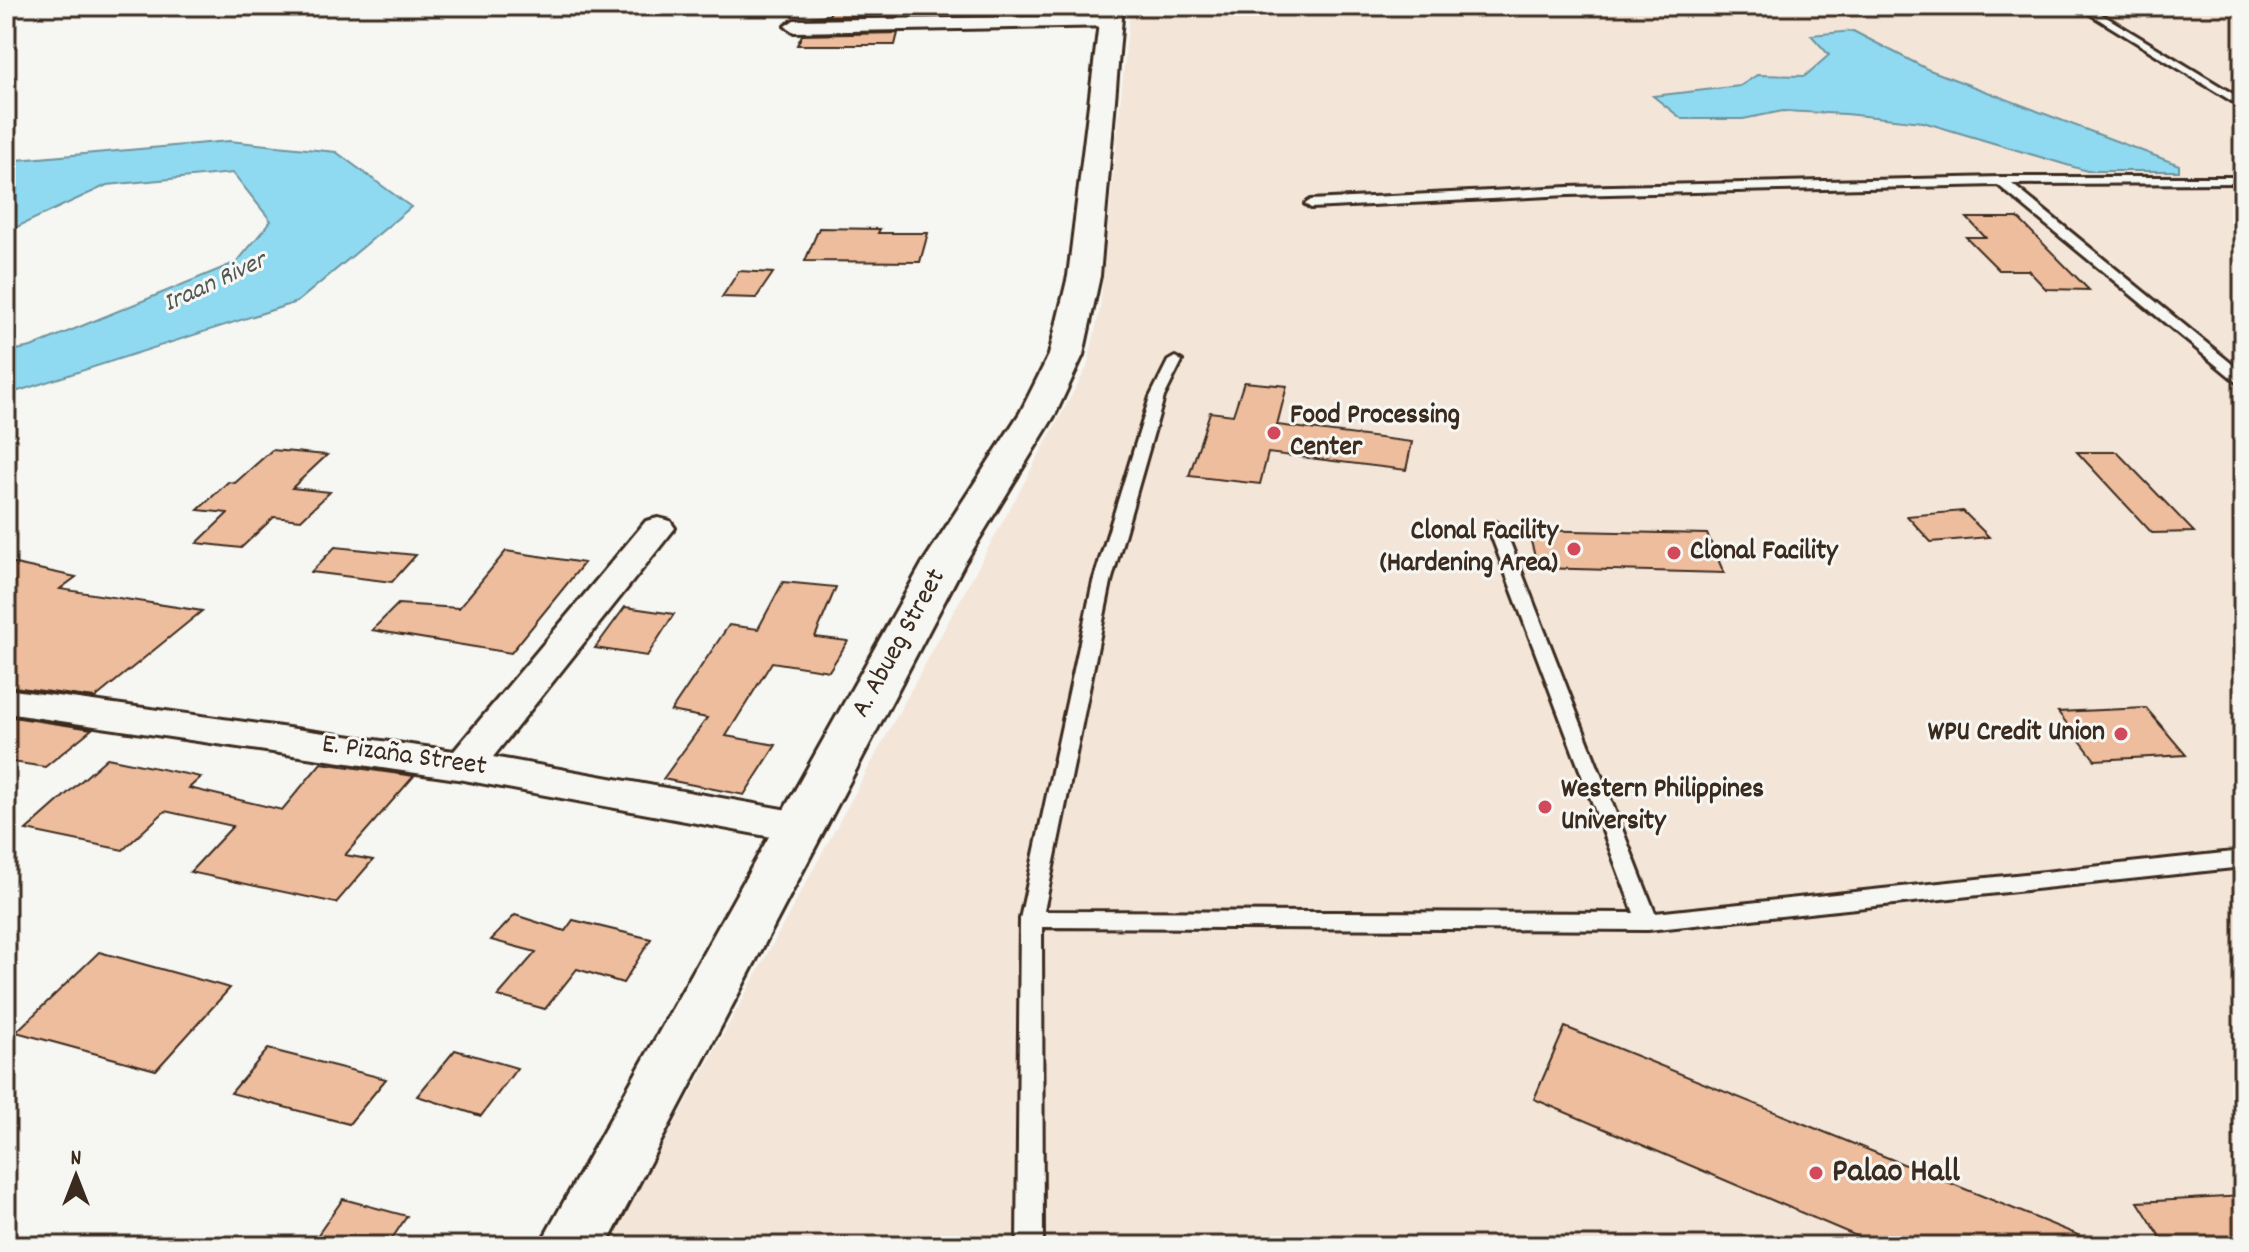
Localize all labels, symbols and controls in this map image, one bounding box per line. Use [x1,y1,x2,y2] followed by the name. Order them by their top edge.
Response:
[158,242,275,323] water label: Iraan River
[1290,397,1460,469] place label: Food Processing Center
[1265,424,1283,442] marker: Food Processing Center
[1380,513,1560,585] place label: Clonal Facility (Hardening Area)
[1690,533,1839,573] place label: Clonal Facility
[1565,540,1583,558] marker: Clonal Facility (Hardening Area)
[1665,544,1683,562] marker: Clonal Facility
[843,562,957,726] street label: A. Abueg Street
[1928,714,2105,754] place label: WPU Credit Union
[2112,725,2130,743] marker: WPU Credit Union
[319,726,489,788] street label: E. Pizaña Street
[1561,771,1764,843] place label: Western Philippines University
[1536,798,1554,816] marker: Western Philippines University
[36,1136,116,1216] north arrow
[71,1144,82,1175] text: N
[1832,1149,1961,1198] place label: Palao Hall
[1807,1164,1825,1182] marker: Palao Hall

